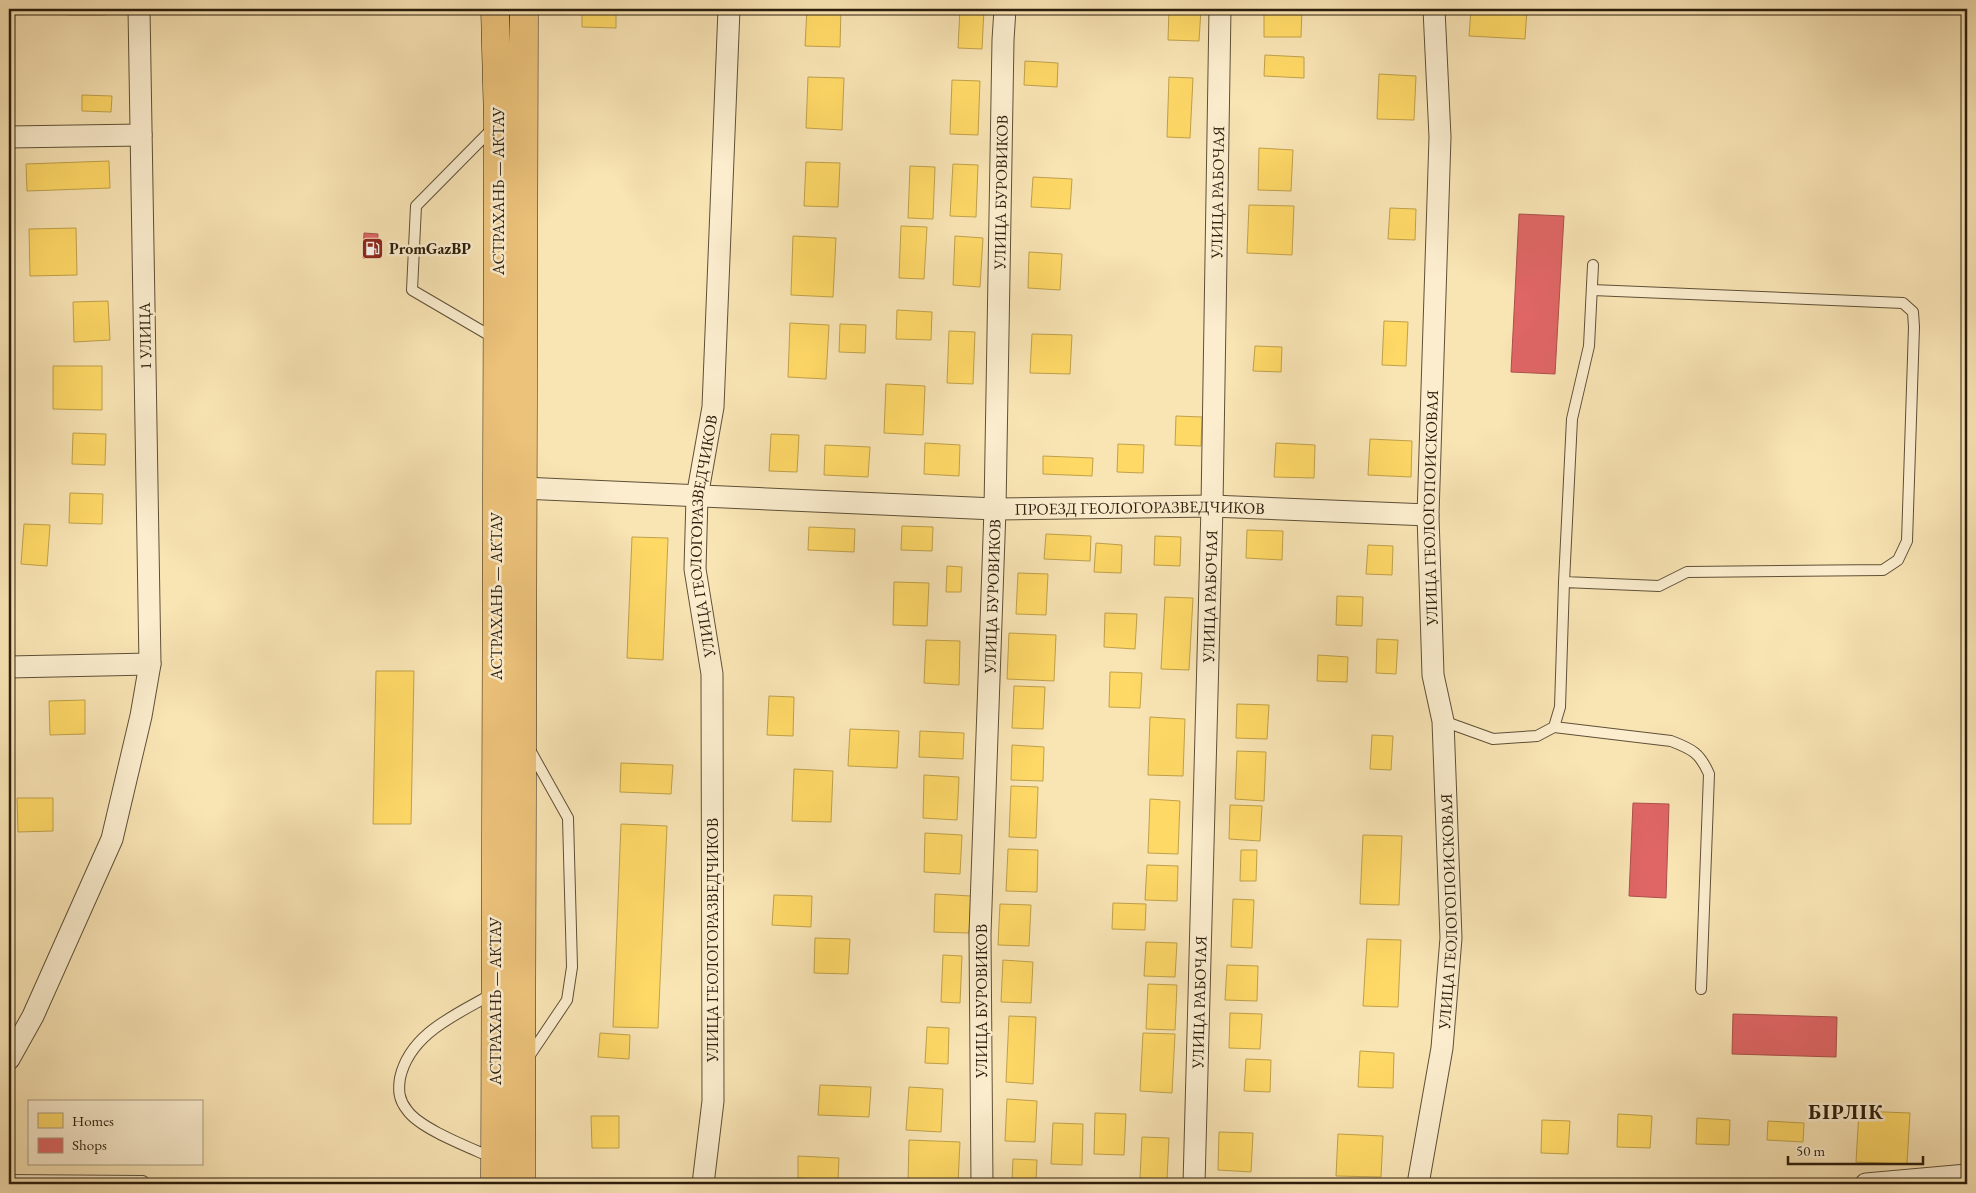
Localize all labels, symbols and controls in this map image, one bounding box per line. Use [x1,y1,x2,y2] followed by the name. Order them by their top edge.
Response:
[488,106,509,276] street label: АСТРАХАНЬ — АКТАУ
[989,115,1012,271] street label: УЛИЦА БУРОВИКОВ
[1205,125,1229,260] street label: УЛИЦА РАБОЧАЯ
[361,236,385,260] fuel station icon: PromGazBP
[389,238,471,259] place label: PromGazBP
[134,301,156,370] street label: 1 УЛИЦА
[1417,389,1442,627] street label: УЛИЦА ГЕОЛОГОПОИСКОВАЯ
[685,413,722,660] street label: УЛИЦА ГЕОЛОГОРАЗВЕДЧИКОВ
[1014,495,1265,519] street label: ПРОЕЗД ГЕОЛОГОРАЗВЕДЧИКОВ
[486,511,507,681] street label: АСТРАХАНЬ — АКТАУ
[979,519,1005,675] street label: УЛИЦА БУРОВИКОВ
[1197,529,1222,664] street label: УЛИЦА РАБОЧАЯ
[1433,793,1462,1031] street label: УЛИЦА ГЕОЛОГОПОИСКОВАЯ
[702,818,723,1063] street label: УЛИЦА ГЕОЛОГОРАЗВЕДЧИКОВ
[485,916,506,1086] street label: АСТРАХАНЬ — АКТАУ
[971,924,992,1079] street label: УЛИЦА БУРОВИКОВ
[1187,935,1211,1070] street label: УЛИЦА РАБОЧАЯ
[1808,1098,1884,1125] district label: БІРЛІК
[28,1100,202,1166] legend
[72,1111,114,1130] text: Homes
[1788,1133,1924,1165] scale bar
[72,1135,107,1154] text: Shops
[1796,1141,1825,1160] text: 50 m

